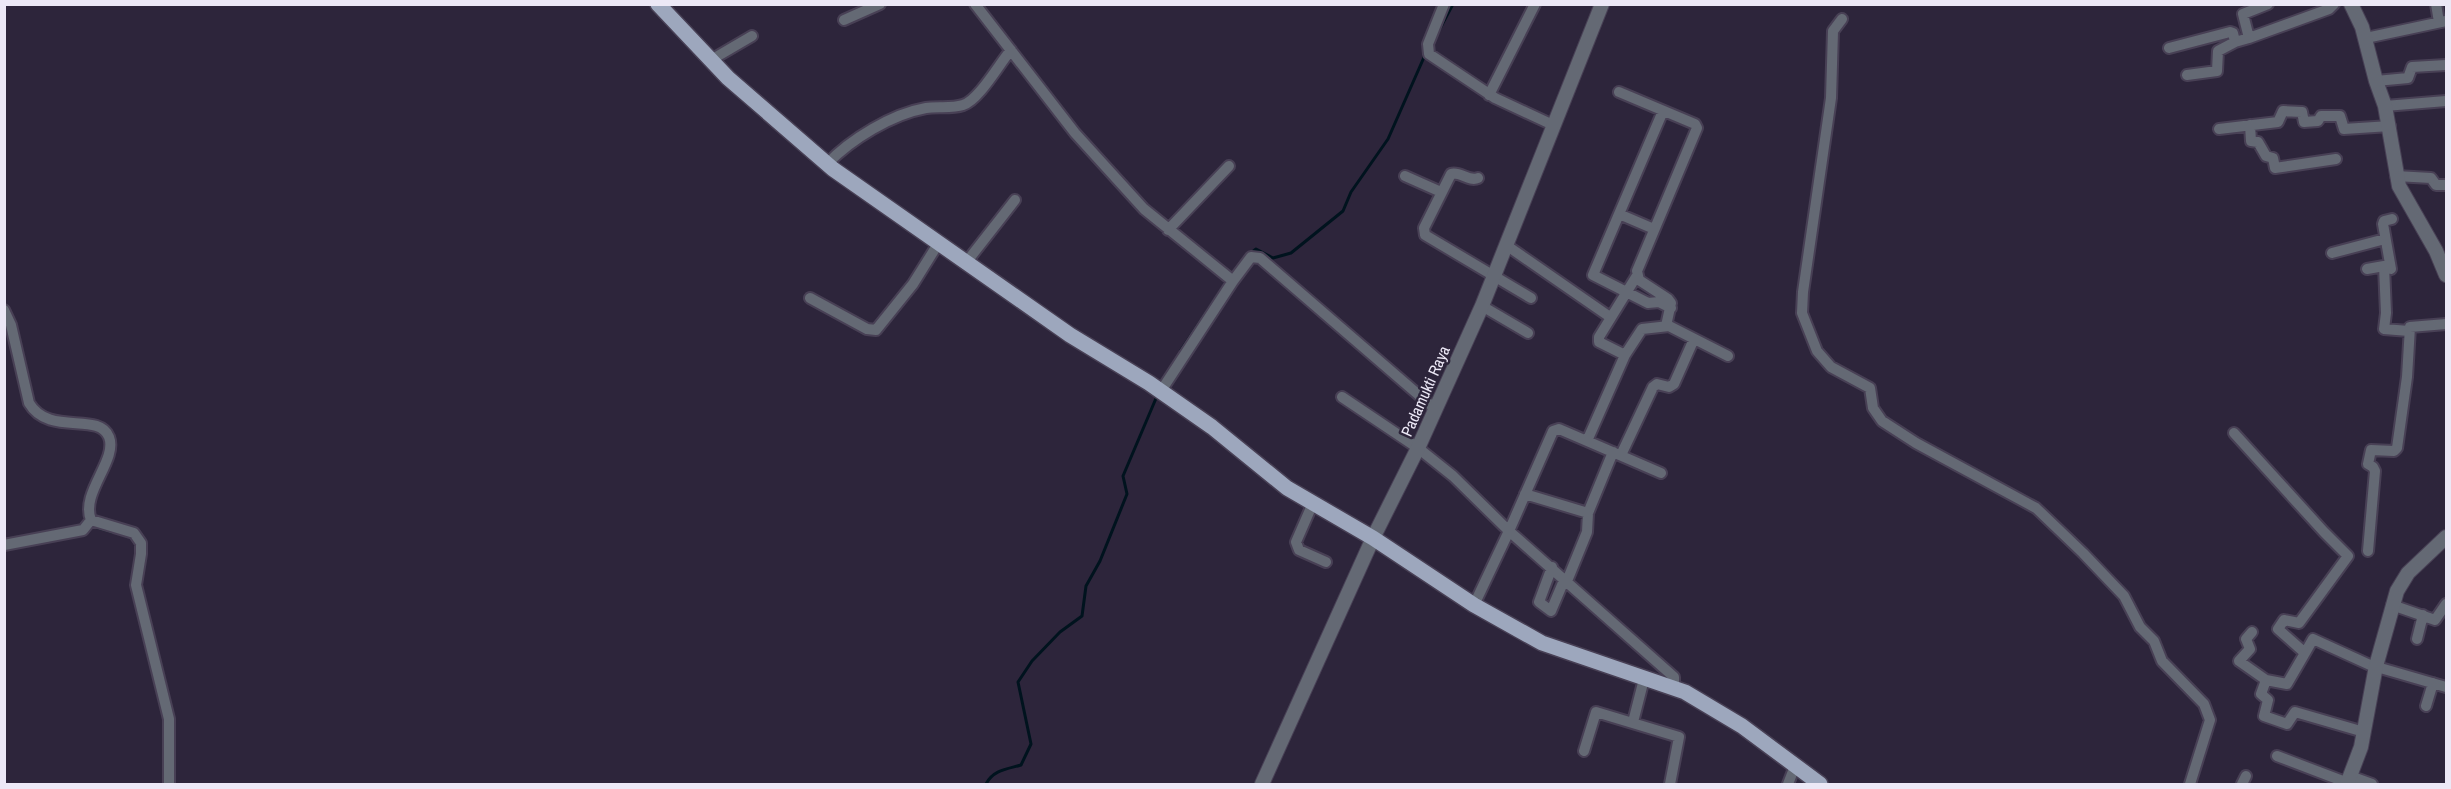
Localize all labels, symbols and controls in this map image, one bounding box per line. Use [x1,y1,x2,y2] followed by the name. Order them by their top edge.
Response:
[1395,342,1455,440] street label: Padamukti Raya

